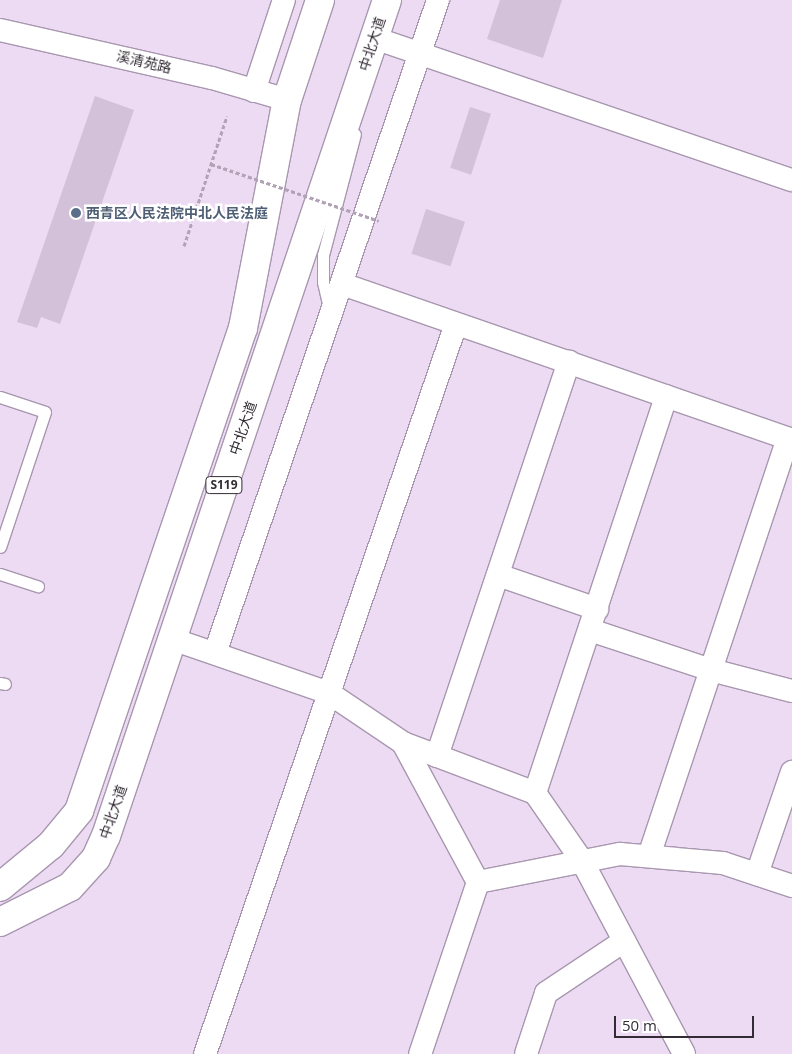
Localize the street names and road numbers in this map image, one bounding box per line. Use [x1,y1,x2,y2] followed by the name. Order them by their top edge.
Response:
[355,15,389,73] street label: 中北大道
[115,48,173,76] street label: 溪清苑路
[226,399,260,457] street label: 中北大道
[205,476,243,494] road number: S119
[96,783,130,841] street label: 中北大道

